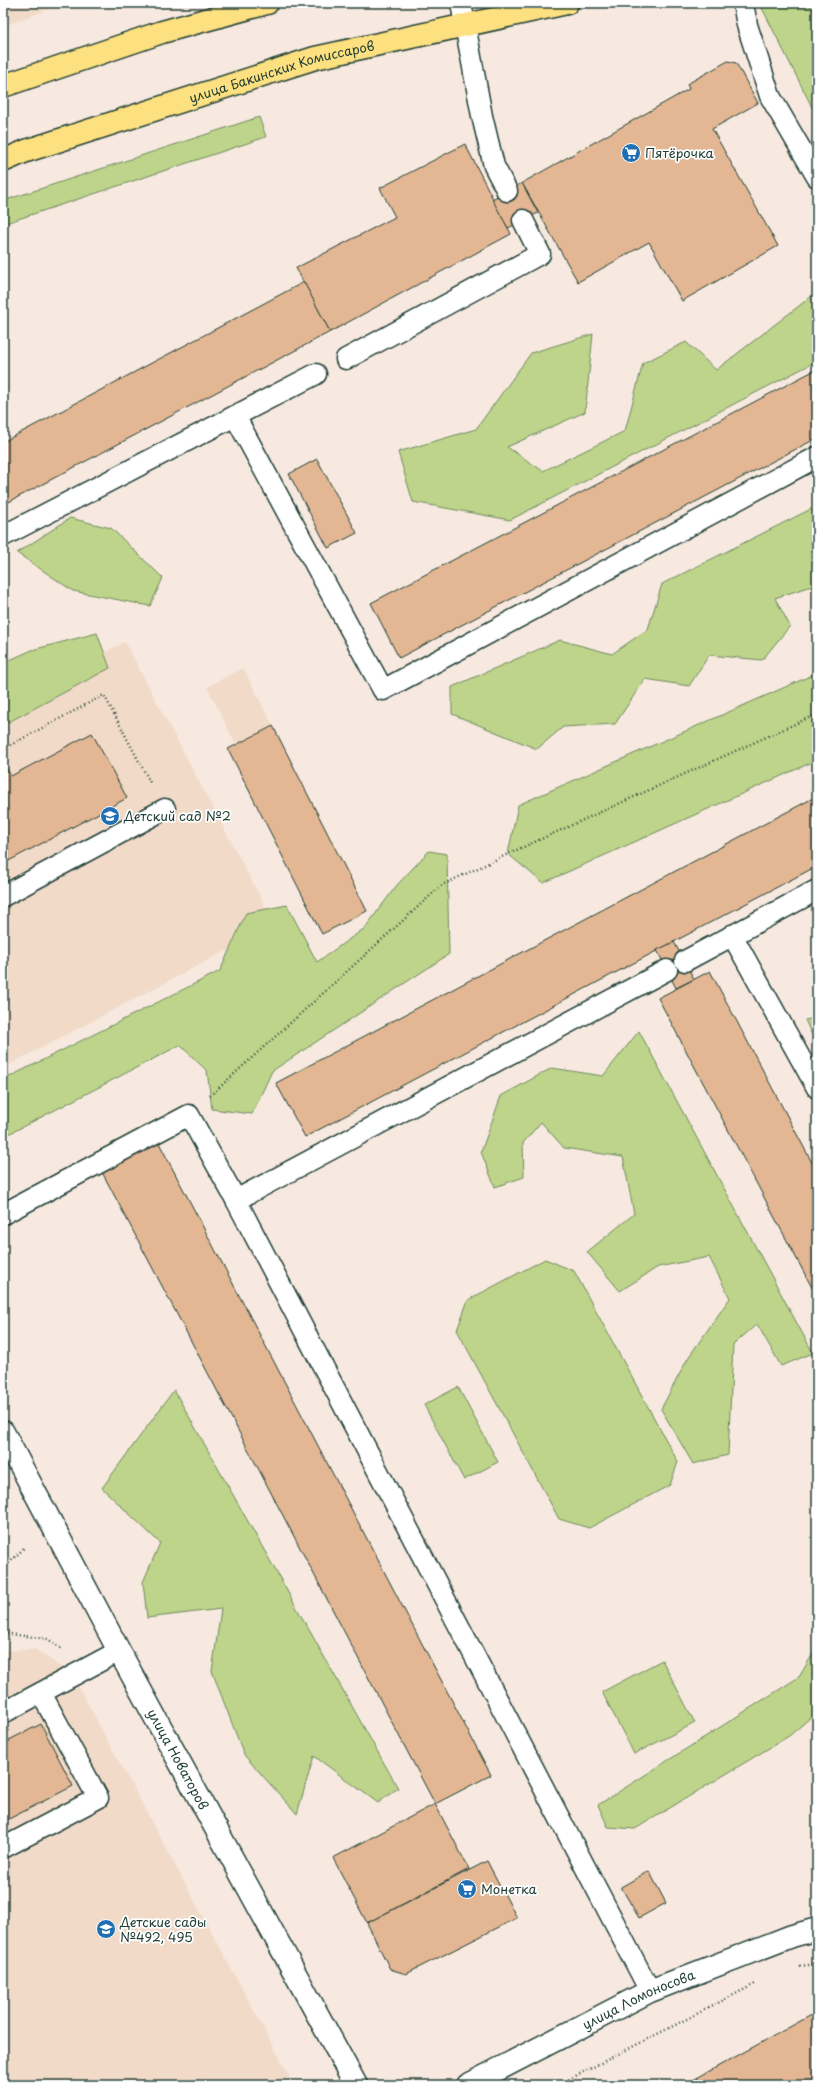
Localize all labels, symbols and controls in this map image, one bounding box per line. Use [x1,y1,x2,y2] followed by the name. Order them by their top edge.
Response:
[186,35,376,107] street label: улица Бакинских Комиссаров
[620,142,642,164] supermarket icon: Пятёрочка
[645,143,715,162] place label: Пятёрочка
[99,805,121,827] school or university icon: Детский сад №2
[123,806,231,825] place label: Детский сад №2
[143,1705,214,1813] street label: улица Новаторов
[456,1878,478,1900] supermarket icon: Монетка
[481,1879,538,1898] place label: Монетка
[119,1912,206,1946] place label: Детские сады №492, 495
[95,1918,117,1940] school or university icon: Детские сады №492, 495
[579,1964,698,2033] street label: улица Ломоносова

